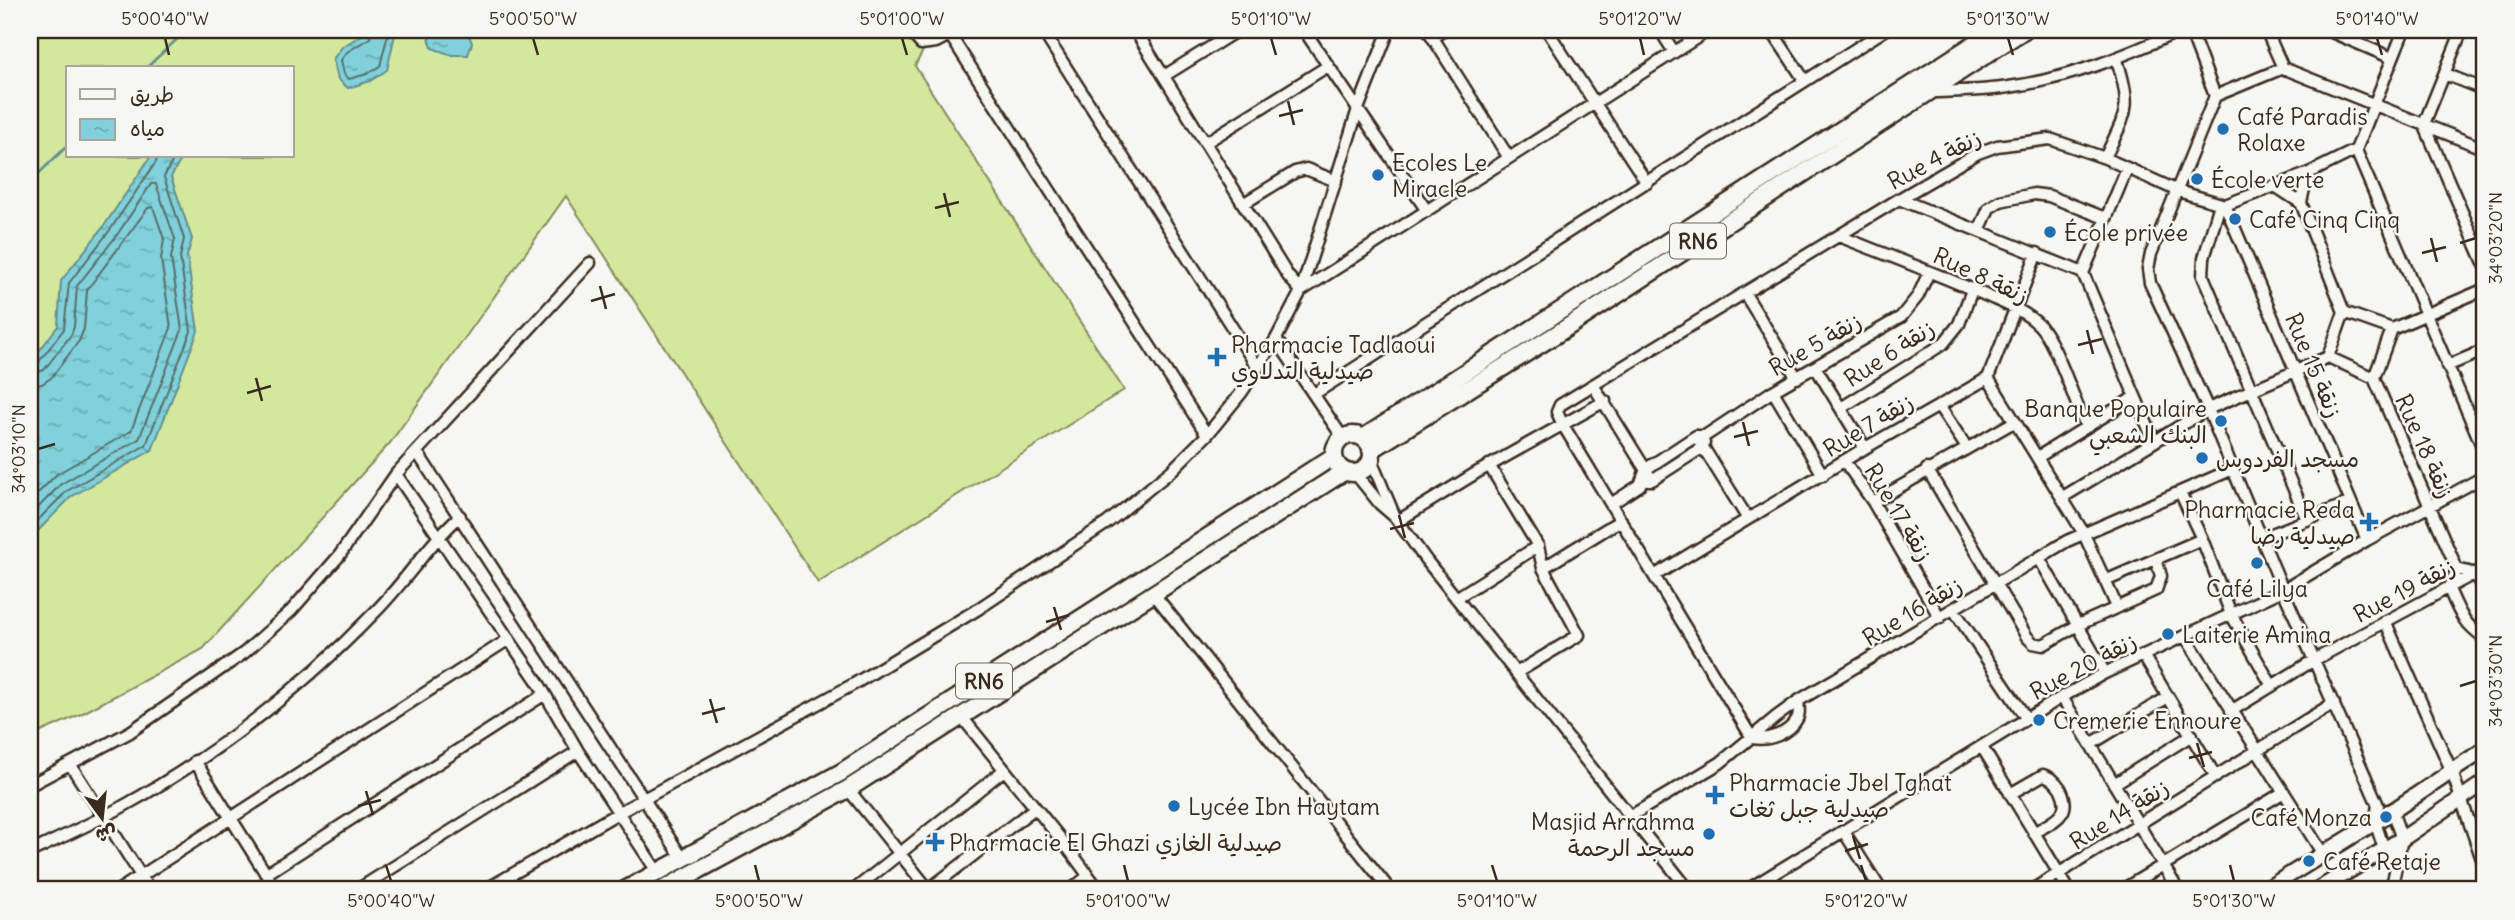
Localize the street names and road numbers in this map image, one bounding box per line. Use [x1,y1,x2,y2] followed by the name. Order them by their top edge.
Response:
[1882,122,1986,196] street label: Rue 4 زنقة
[1670,224,1726,258] road number: RN6
[1929,240,2033,310] street label: Rue 8 زنقة
[1764,306,1866,382] street label: Rue 5 زنقة
[2279,308,2349,422] street label: Rue 15 زنقة
[1838,313,1940,393] street label: Rue 6 زنقة
[1818,387,1918,463] street label: Rue 7 زنقة
[2389,389,2461,503] street label: Rue 18 زنقة
[1858,458,1940,566] street label: Rue 17 زنقة
[2348,551,2460,629] street label: Rue 19 زنقة
[1857,570,1967,652] street label: Rue 16 زنقة
[2025,626,2141,706] street label: Rue 20 زنقة
[956,664,1012,698] road number: RN6
[2064,772,2174,856] street label: Rue 14 زنقة

